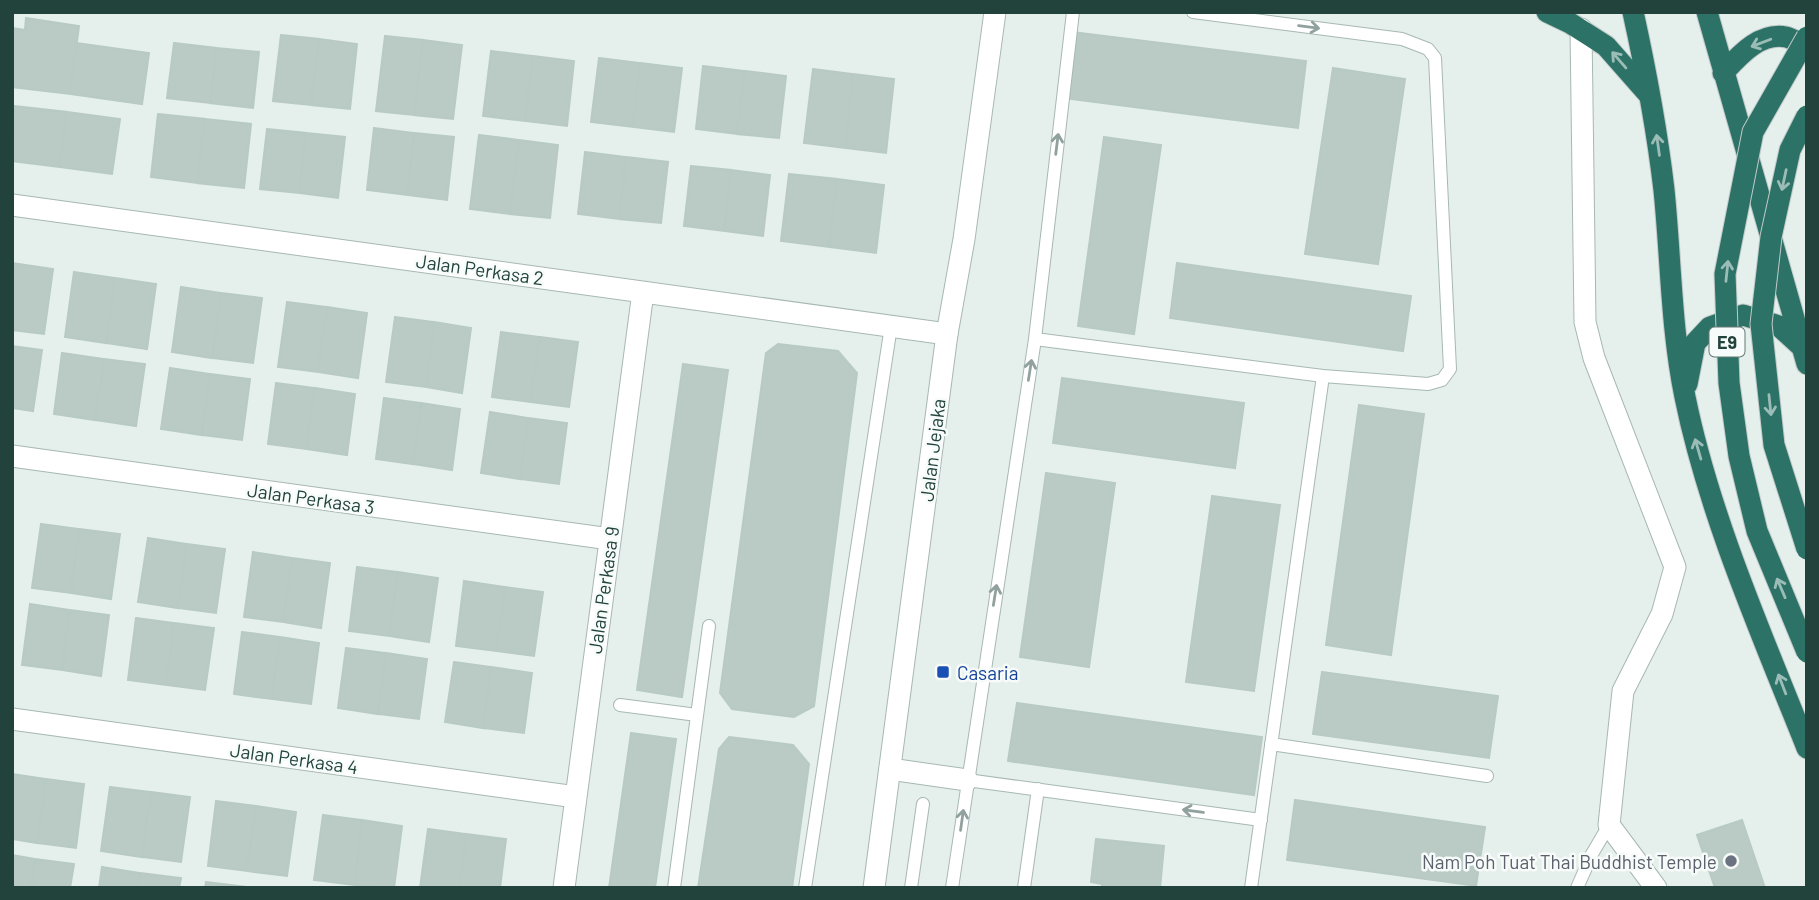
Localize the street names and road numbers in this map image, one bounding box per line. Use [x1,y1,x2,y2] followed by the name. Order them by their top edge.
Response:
[415,249,545,289] street label: Jalan Perkasa 2
[1710,328,1744,356] road number: E9
[914,397,950,503] street label: Jalan Jejaka
[246,478,376,518] street label: Jalan Perkasa 3
[583,525,623,655] street label: Jalan Perkasa 9
[229,738,359,778] street label: Jalan Perkasa 4

